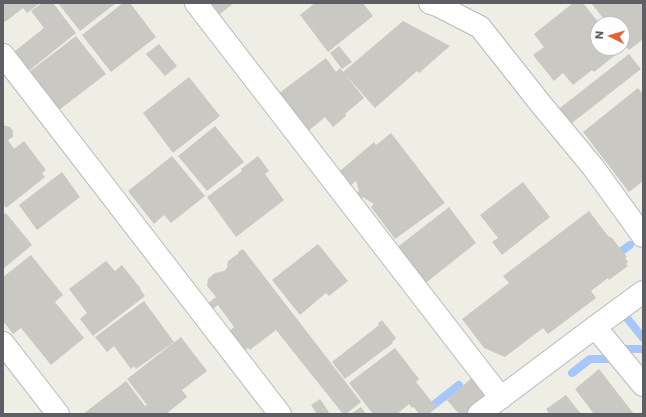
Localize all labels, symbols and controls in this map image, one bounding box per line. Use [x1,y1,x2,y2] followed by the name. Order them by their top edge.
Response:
[590,16,630,56] north arrow
[591,30,607,40] text: N

